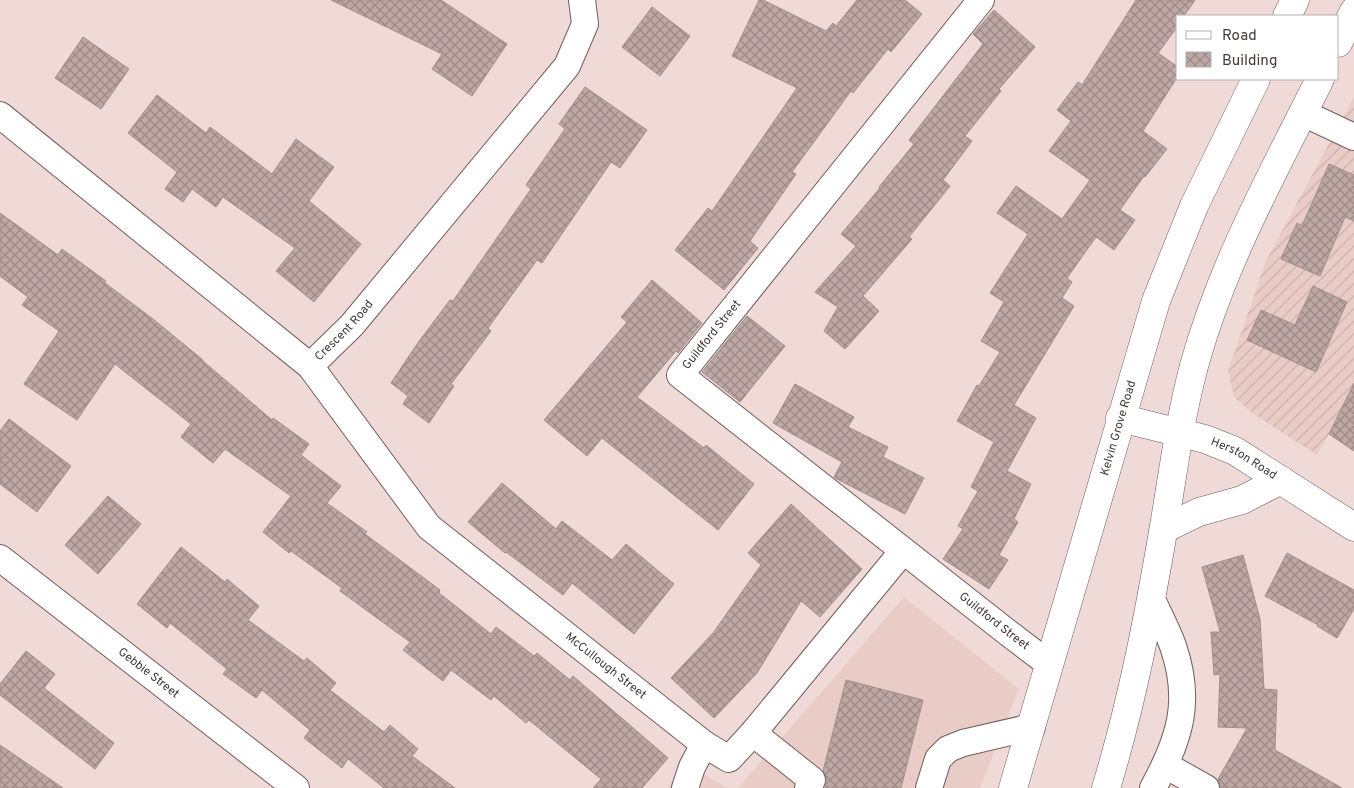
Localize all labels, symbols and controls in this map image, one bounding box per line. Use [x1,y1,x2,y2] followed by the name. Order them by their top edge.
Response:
[1176,15,1339,80] legend
[1222,27,1257,46] text: Road
[1222,52,1277,71] text: Building
[311,297,377,365] street label: Crescent Road
[679,297,745,373] street label: Guildford Street
[1097,379,1140,478] street label: Kelvin Grove Road
[1208,434,1280,484] street label: Herston Road
[955,589,1032,654] street label: Guildford Street
[562,629,649,703] street label: McCullough Street
[114,644,182,702] street label: Gebbie Street

